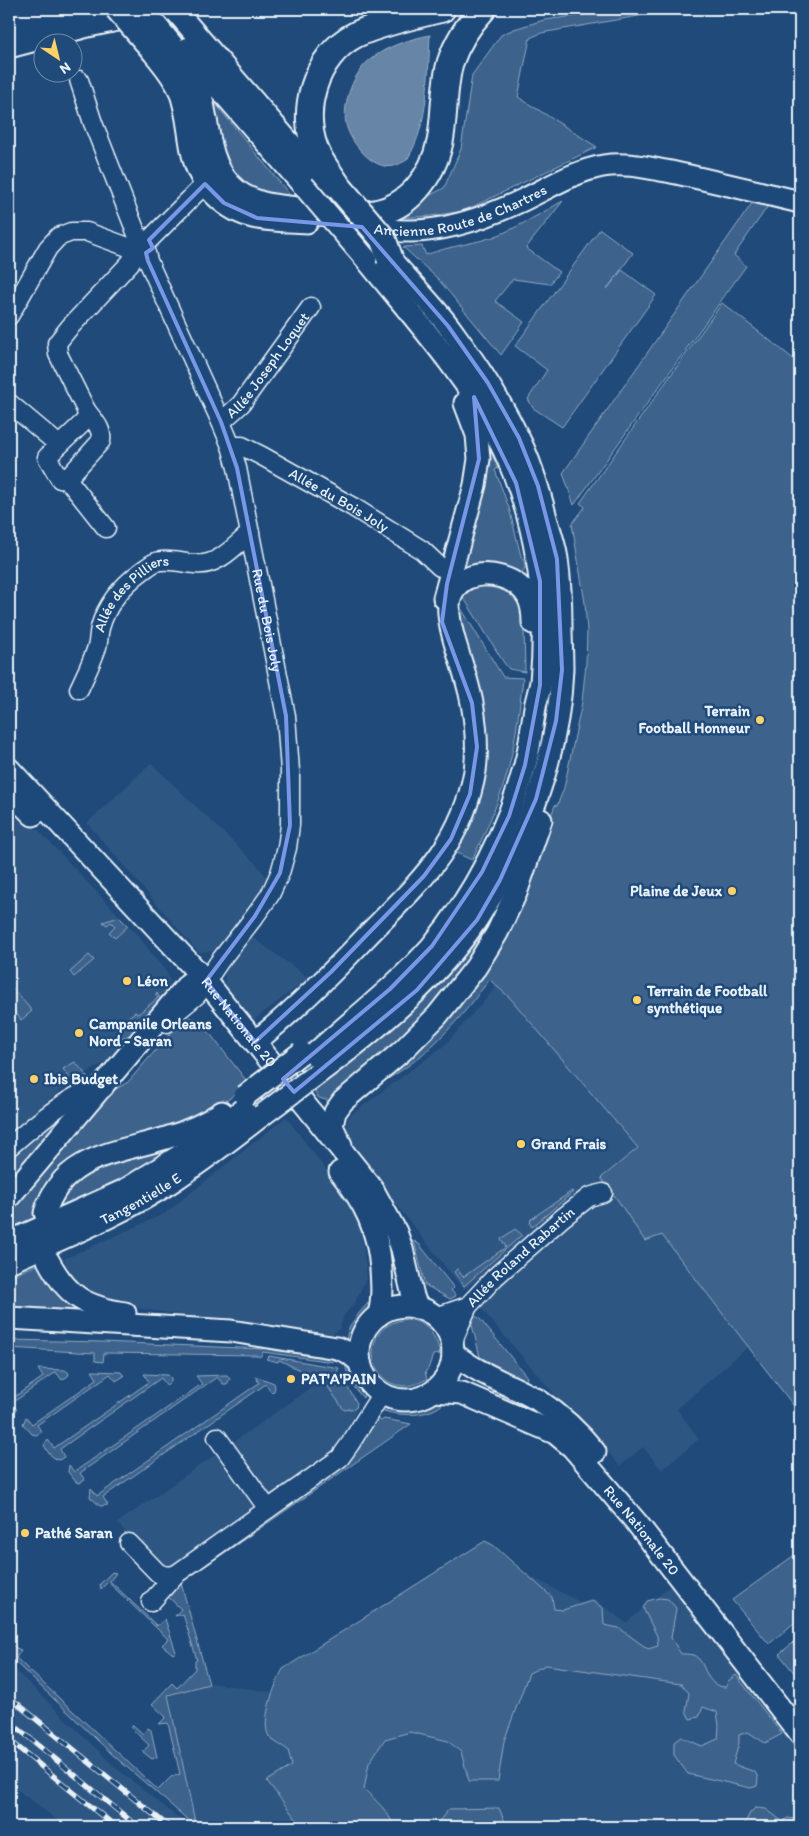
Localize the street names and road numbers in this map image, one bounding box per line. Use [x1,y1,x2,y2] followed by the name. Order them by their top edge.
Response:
[373,180,550,240] street label: Ancienne Route de Chartres
[222,308,313,422] street label: Allée Joseph Loquet
[286,464,392,536] street label: Allée du Bois Joly
[90,552,169,634] street label: Allée des Pilliers
[248,567,286,674] street label: Rue du Bois Joly
[197,973,281,1071] street label: Rue Nationale 20
[97,1169,185,1229] street label: Tangentielle E
[463,1202,579,1311] street label: Allée Roland Rabartin
[600,1482,683,1579] street label: Rue Nationale 20

